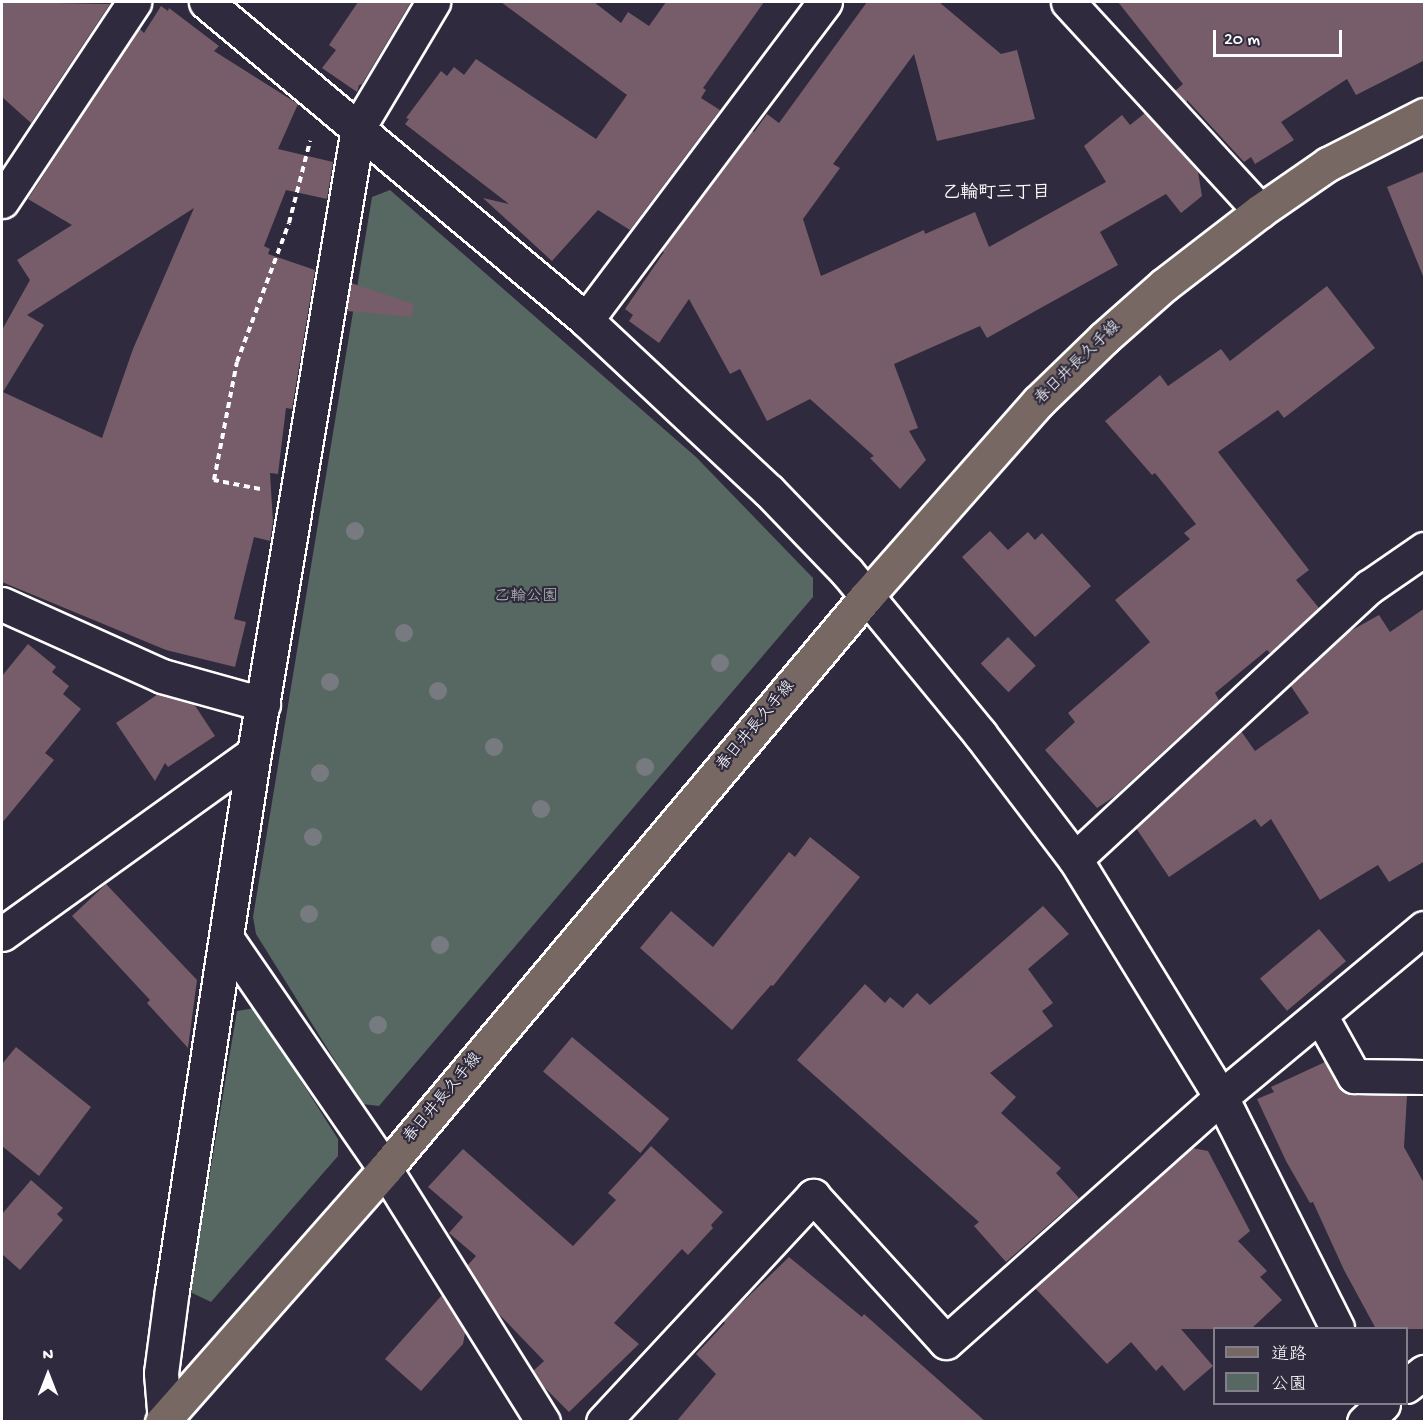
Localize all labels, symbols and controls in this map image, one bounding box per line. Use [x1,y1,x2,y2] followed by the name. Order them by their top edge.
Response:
[1216,18,1345,56] scale bar
[1224,30,1260,51] text: 20 m
[942,183,1050,205] district label: 乙輪町三丁目
[1032,318,1126,410] street label: 春日井長久手線
[494,588,558,608] park label: 乙輪公園
[714,678,800,776] street label: 春日井長久手線
[401,1050,487,1148] street label: 春日井長久手線
[1213,1327,1408,1405] legend
[18,1345,78,1405] north arrow
[1271,1345,1307,1366] text: 道路
[43,1347,53,1366] text: N
[1271,1375,1307,1396] text: 公園

